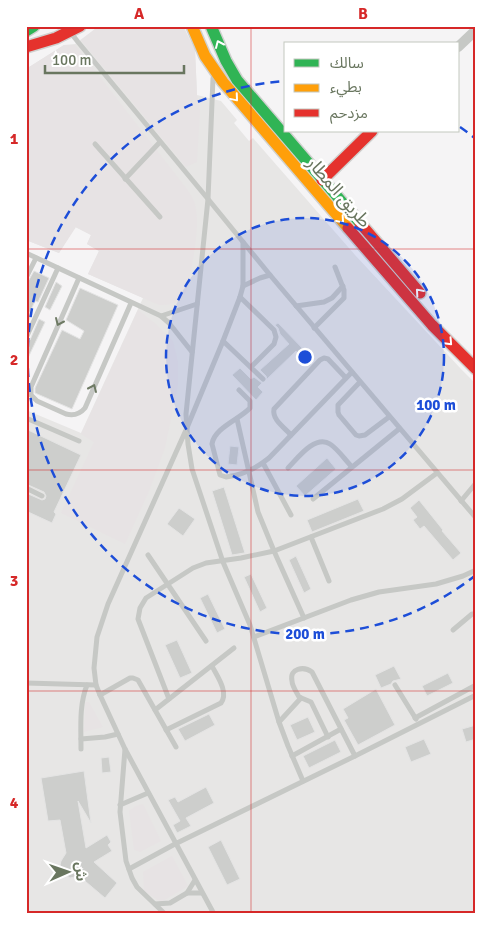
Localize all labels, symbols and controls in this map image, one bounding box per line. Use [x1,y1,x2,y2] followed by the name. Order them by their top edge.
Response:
[134,4,145,24] text: A
[358,4,368,24] text: B
[214,40,225,49] one-way arrow
[45,42,184,74] scale bar
[284,42,460,132] legend
[52,51,92,69] text: 100 m
[330,54,364,72] text: سالك
[330,78,362,98] text: بطيء
[229,92,238,101] one-way arrow
[330,104,368,124] text: مزدحم
[10,129,19,149] text: 1
[302,151,376,232] street label: طريق المطار
[335,215,344,224] one-way arrow
[416,289,425,298] one-way arrow
[55,317,66,326] one-way arrow
[443,337,452,346] one-way arrow
[296,348,314,366] centre of rings
[10,350,18,370] text: 2
[87,384,98,393] one-way arrow
[416,396,456,414] text: 100 m
[10,571,18,591] text: 3
[285,625,325,643] text: 200 m
[10,793,19,813] text: 4
[42,848,92,898] north arrow
[72,862,89,881] text: ش

